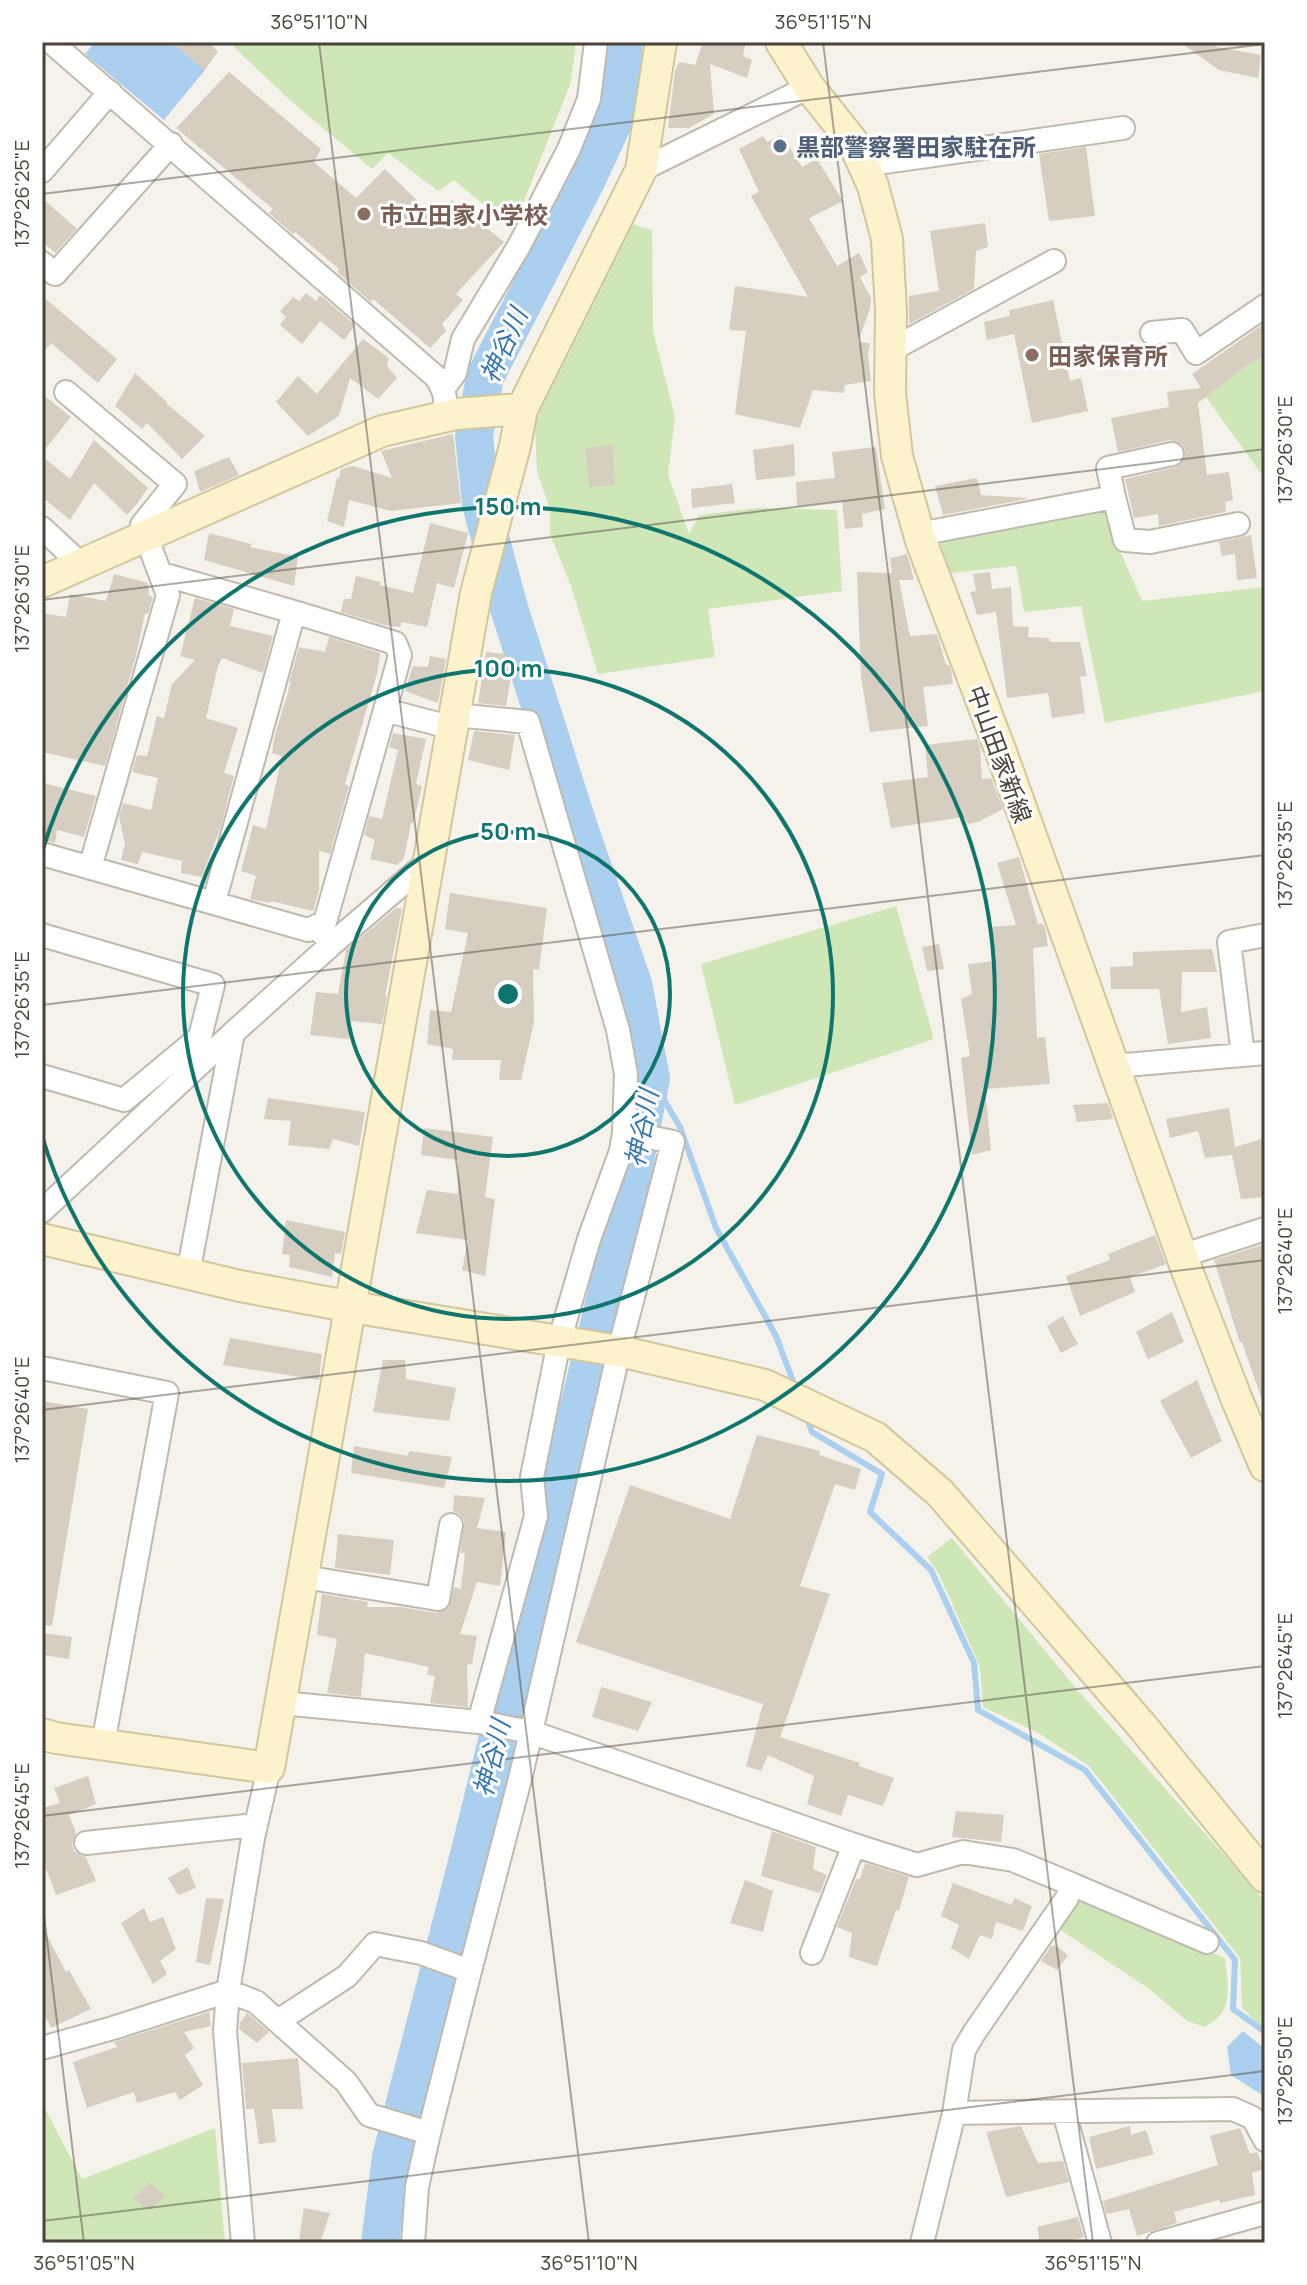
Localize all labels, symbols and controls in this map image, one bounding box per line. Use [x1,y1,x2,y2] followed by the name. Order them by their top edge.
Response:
[270,8,368,35] text: 36°51'10"N
[775,8,871,35] text: 36°51'15"N
[796,130,1036,163] place label: 黒部警察署田家駐在所
[771,137,789,155] marker: 黒部警察署田家駐在所
[8,140,35,248] text: 137°26'25"E
[380,198,548,231] place label: 市立田家小学校
[355,205,373,223] marker: 市立田家小学校
[471,299,537,388] water label: 神谷川
[1048,339,1168,372] place label: 田家保育所
[1023,346,1041,364] marker: 田家保育所
[1271,396,1298,504] text: 137°26'30"E
[475,489,541,522] text: 150 m
[8,545,35,653] text: 137°26'30"E
[474,651,542,684] text: 100 m
[960,681,1040,827] street label: 中山田家新線
[1271,801,1298,909] text: 137°26'35"E
[480,814,536,847] text: 50 m
[8,951,35,1059] text: 137°26'35"E
[494,980,522,1008] centre of rings
[616,1083,667,1170] water label: 神谷川
[1271,1208,1298,1314] text: 137°26'40"E
[8,1357,35,1463] text: 137°26'40"E
[1271,1613,1298,1719] text: 137°26'45"E
[464,1713,519,1800] water label: 神谷川
[8,1763,35,1869] text: 137°26'45"E
[1271,2017,1298,2125] text: 137°26'50"E
[33,2249,135,2276] text: 36°51'05"N
[540,2249,638,2276] text: 36°51'10"N
[1045,2249,1141,2276] text: 36°51'15"N

